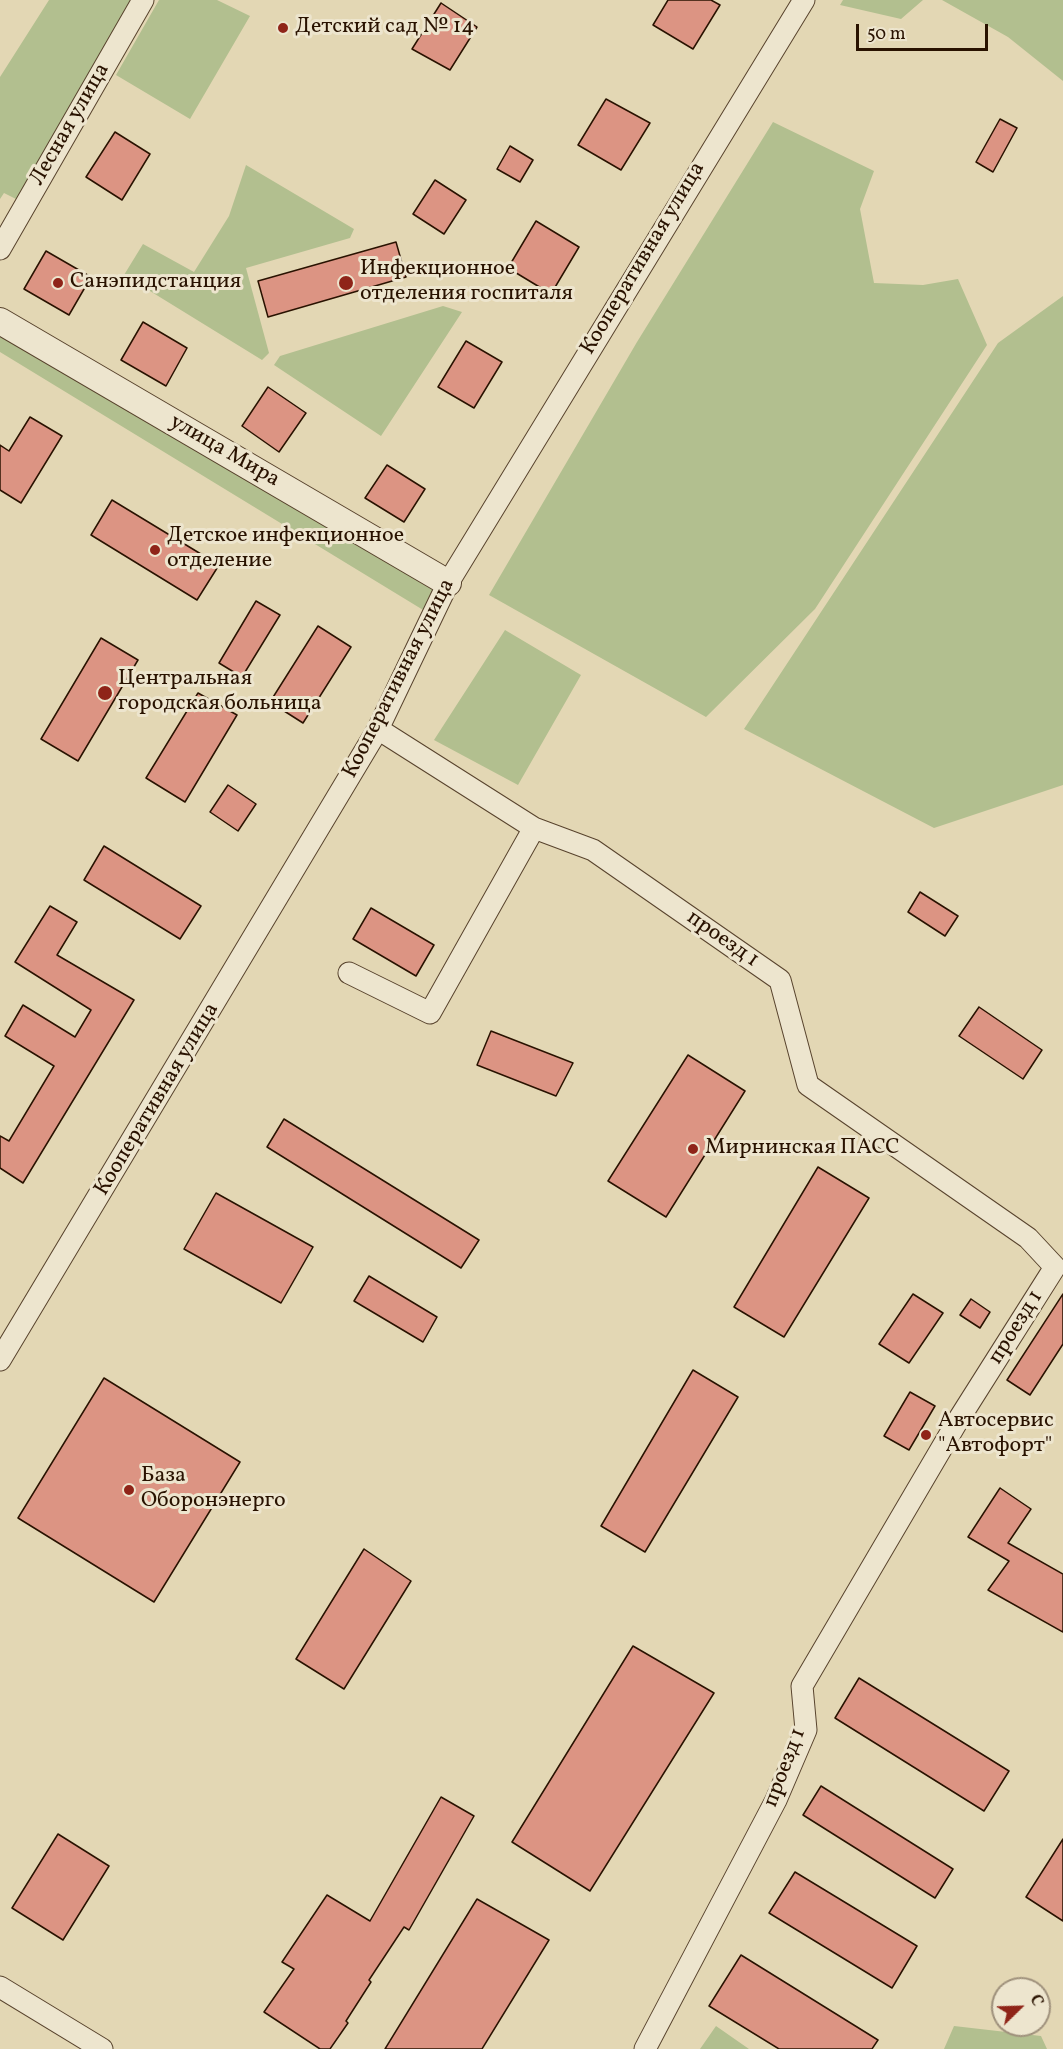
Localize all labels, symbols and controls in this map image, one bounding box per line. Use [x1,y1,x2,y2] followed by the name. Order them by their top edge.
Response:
[859,12,991,50] scale bar
[295,15,474,41] place label: Детский сад № 14
[276,21,290,35] marker: Детский сад № 14
[867,22,906,47] text: 50 m
[25,59,117,191] street label: Лесная улица
[576,158,712,360] street label: Кооперативная улица
[360,257,573,308] place label: Инфекционное отделения госпиталя
[70,270,241,296] place label: Санэпидстанция
[337,274,355,292] marker: Инфекционное отделения госпиталя
[51,276,65,290] marker: Санэпидстанция
[164,410,284,494] street label: улица Мира
[167,524,404,576] place label: Детское инфекционное отделение
[148,543,162,557] marker: Детское инфекционное отделение
[338,575,462,783] street label: Кооперативная улица
[118,667,322,718] place label: Центральная городская больница
[96,684,114,702] marker: Центральная городская больница
[681,906,763,974] street label: проезд 1
[90,999,226,1201] street label: Кооперативная улица
[705,1136,900,1162] place label: Мирнинская ПАСС
[686,1142,700,1156] marker: Мирнинская ПАСС
[984,1286,1050,1370] street label: проезд 1
[938,1409,1054,1460] place label: Автосервис "Автофорт"
[919,1428,933,1442] marker: Автосервис "Автофорт"
[141,1464,286,1516] place label: База Оборонэнерго
[122,1483,136,1497] marker: База Оборонэнерго
[759,1725,813,1811] street label: проезд 1
[991,1977,1051,2037] north arrow
[1024,1992,1048,2010] text: С

